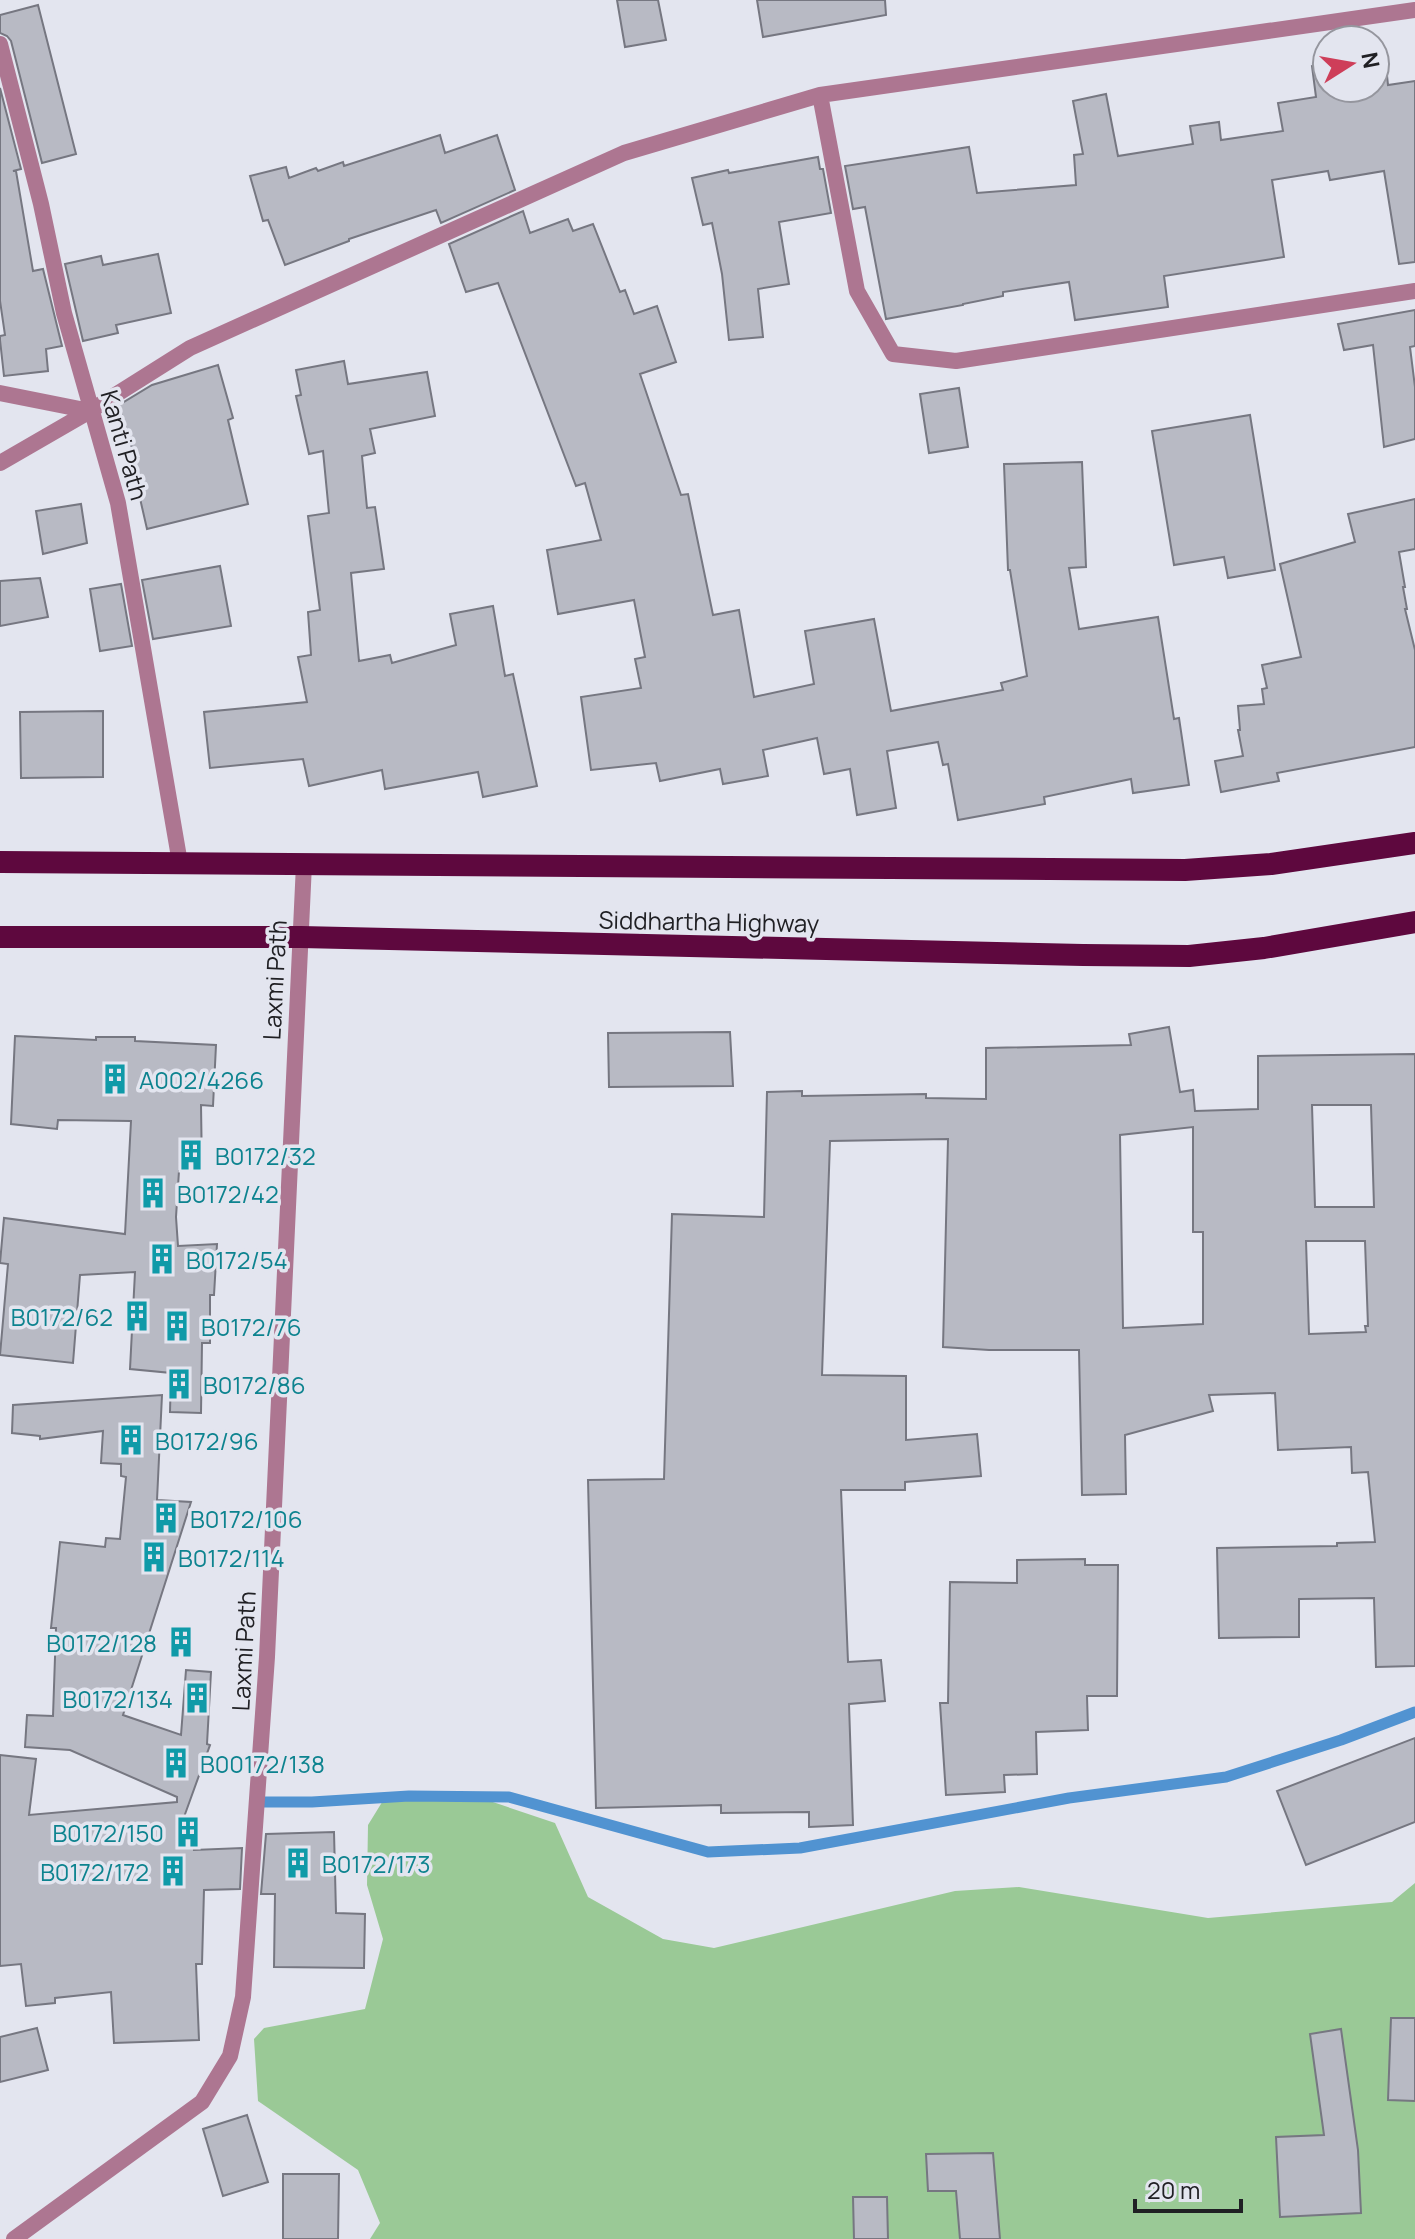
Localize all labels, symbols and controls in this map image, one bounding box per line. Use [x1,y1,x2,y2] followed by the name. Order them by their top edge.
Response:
[1311,24,1391,104] north arrow
[1354,50,1387,71] text: N
[94,386,156,504] street label: Kanti Path
[598,903,820,939] street label: Siddhartha Highway
[254,919,294,1041] street label: Laxmi Path
[98,1062,132,1096] building icon: A002/4266
[139,1063,264,1096] place label: A002/4266
[174,1138,208,1172] building icon: B0172/32
[215,1139,316,1172] place label: B0172/32
[136,1176,170,1210] building icon: B0172/42
[177,1177,279,1210] place label: B0172/42
[145,1242,179,1276] building icon: B0172/54
[186,1243,288,1276] place label: B0172/54
[120,1299,154,1333] building icon: B0172/62
[11,1300,113,1333] place label: B0172/62
[160,1309,194,1343] building icon: B0172/76
[201,1310,302,1343] place label: B0172/76
[162,1367,196,1401] building icon: B0172/86
[203,1368,306,1401] place label: B0172/86
[114,1423,148,1457] building icon: B0172/96
[155,1424,259,1457] place label: B0172/96
[149,1501,183,1535] building icon: B0172/106
[190,1502,303,1535] place label: B0172/106
[137,1540,171,1574] building icon: B0172/114
[178,1541,285,1574] place label: B0172/114
[223,1590,263,1712] street label: Laxmi Path
[164,1625,198,1659] building icon: B0172/128
[46,1626,157,1659] place label: B0172/128
[180,1681,214,1715] building icon: B0172/134
[62,1682,173,1715] place label: B0172/134
[159,1746,193,1780] building icon: B00172/138
[200,1747,325,1780] place label: B00172/138
[171,1815,205,1849] building icon: B0172/150
[52,1816,164,1849] place label: B0172/150
[281,1846,315,1880] building icon: B0172/173
[322,1847,430,1880] place label: B0172/173
[156,1854,190,1888] building icon: B0172/172
[40,1855,149,1888] place label: B0172/172
[1135,2163,1241,2213] scale bar
[1147,2173,1200,2206] text: 20 m

